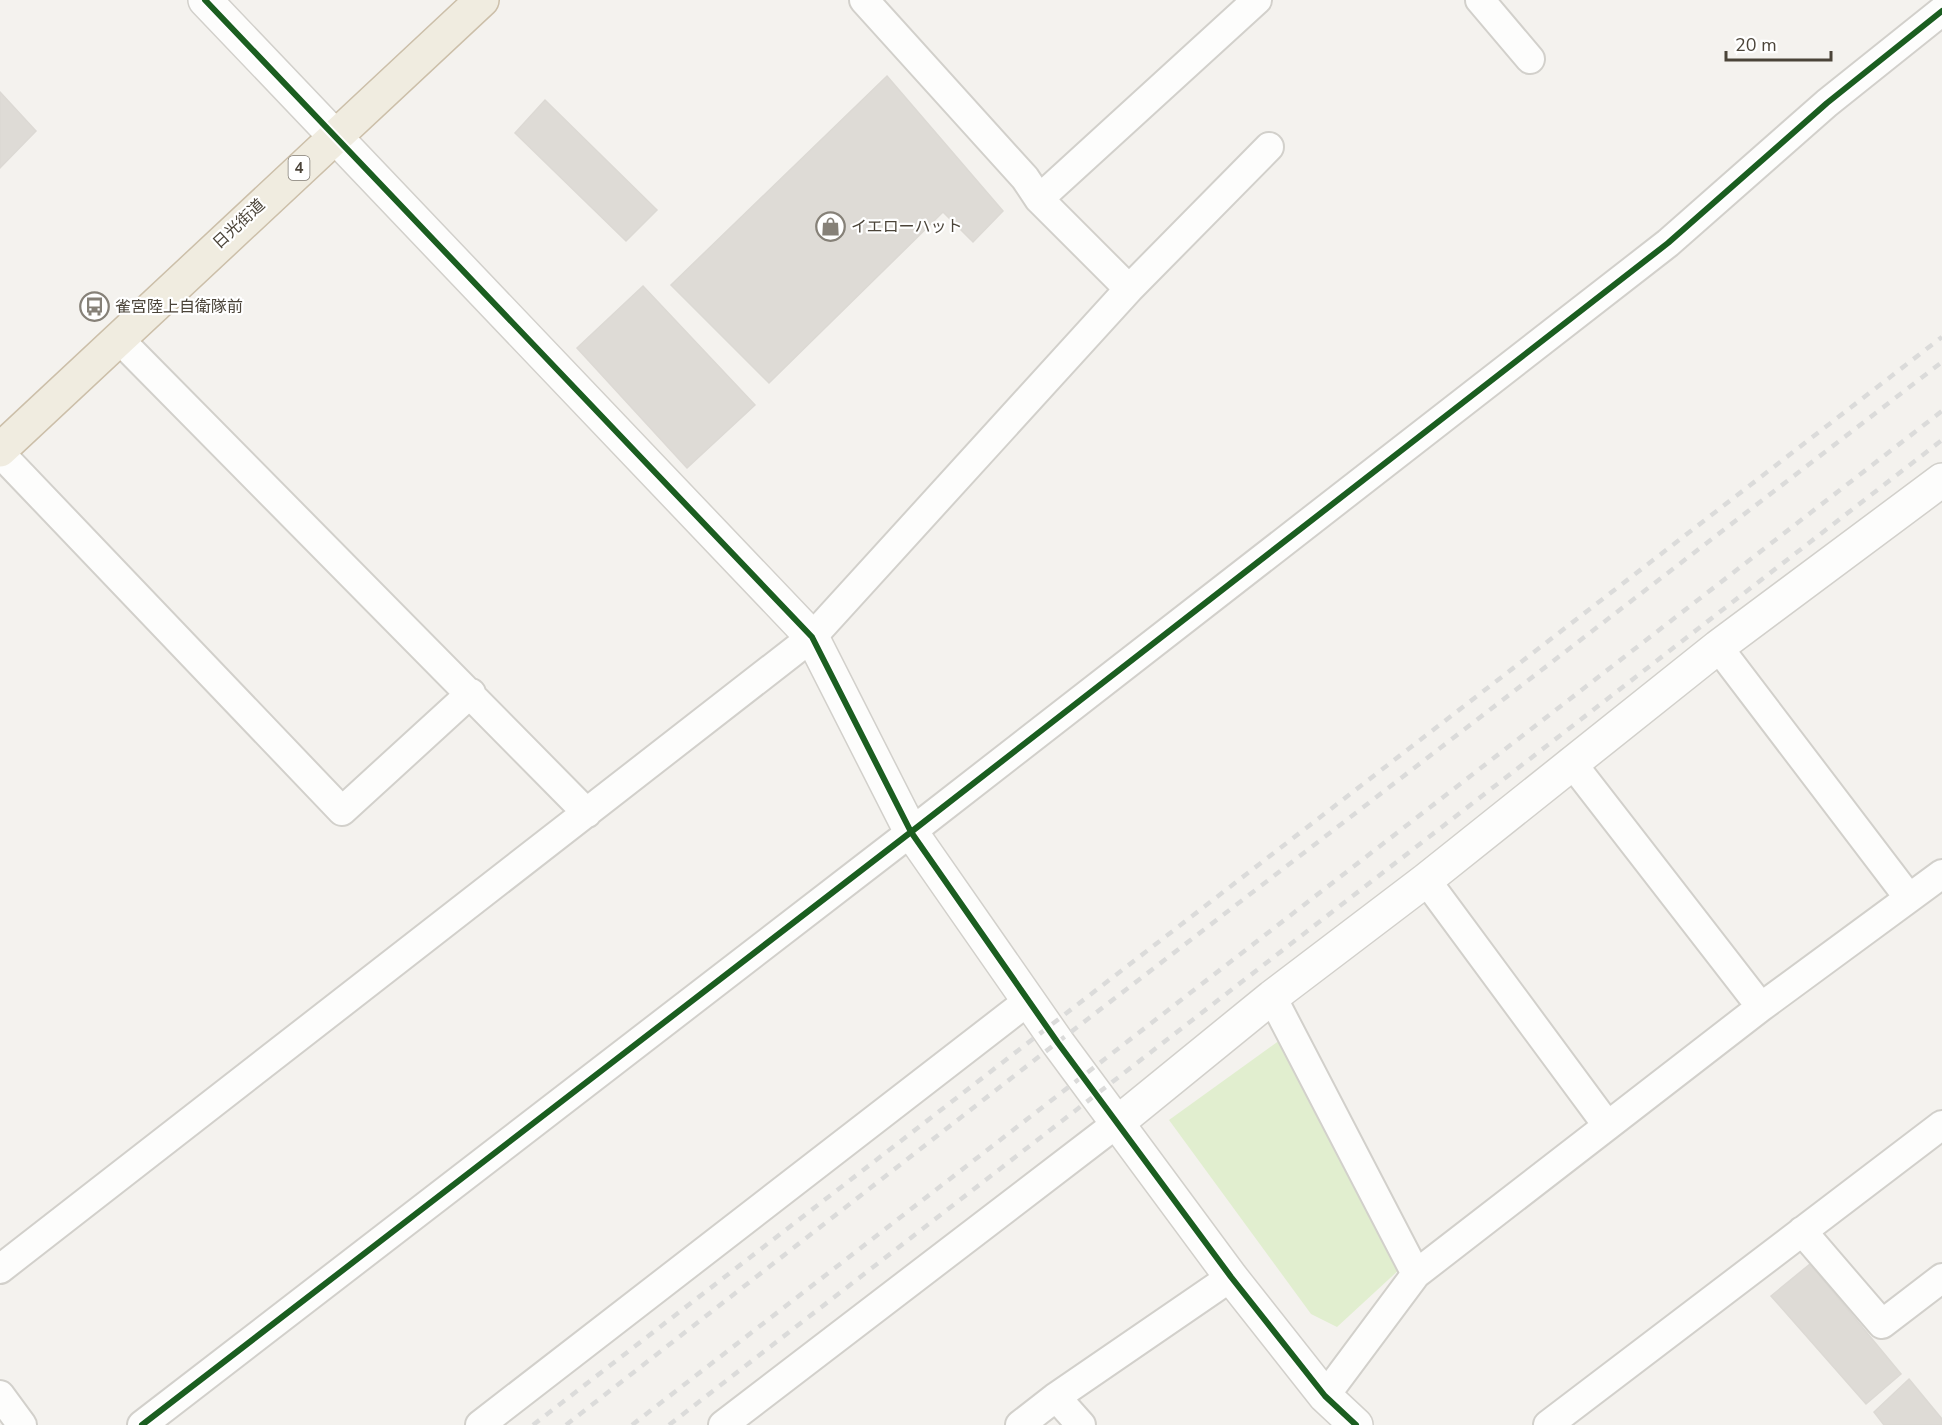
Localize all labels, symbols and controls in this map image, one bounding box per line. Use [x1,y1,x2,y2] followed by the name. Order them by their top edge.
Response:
[1726,24,1831,62] scale bar
[1735,33,1777,57] text: 20 m
[288,156,310,180] road number: 4
[208,194,270,254] street label: 日光街道
[814,211,846,243] shop icon: イエローハット
[851,216,963,238] place label: イエローハット
[78,291,110,323] bus stop icon: 雀宮陸上自衛隊前
[115,296,243,318] place label: 雀宮陸上自衛隊前

